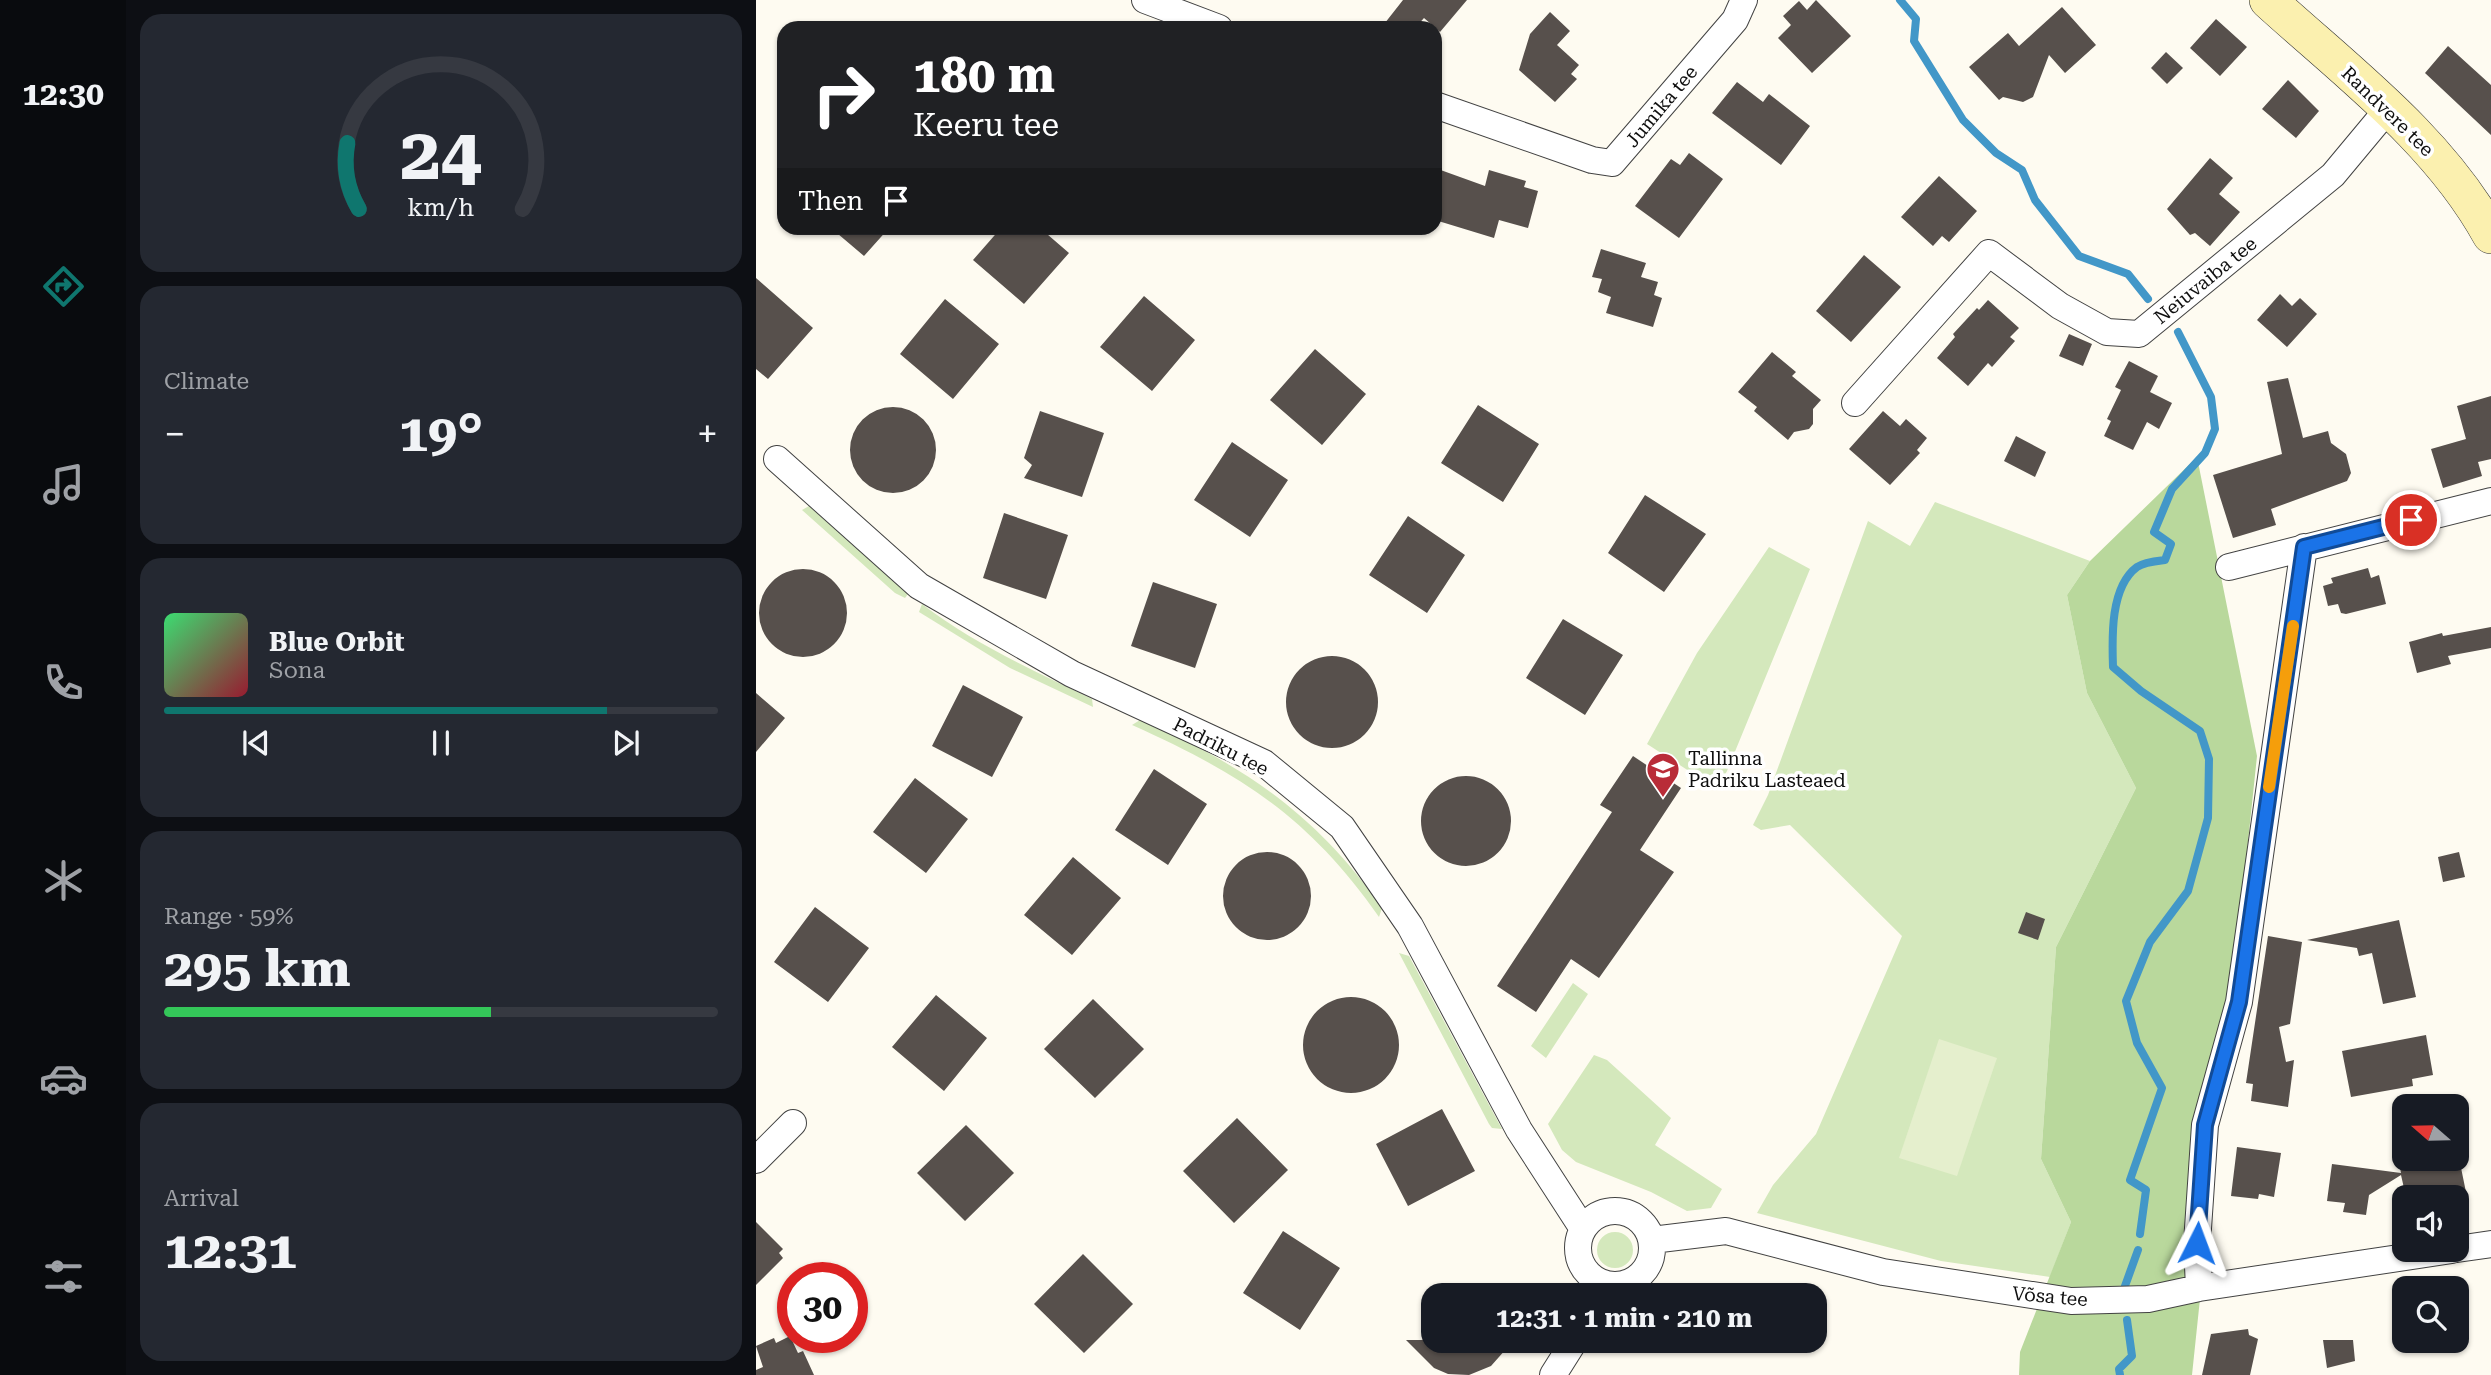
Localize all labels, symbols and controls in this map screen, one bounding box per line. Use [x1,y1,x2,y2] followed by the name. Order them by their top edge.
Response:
[913,47,1055,104] text: 180 m
[798,49,889,140] icon: right
[1620,61,1702,152] street label: Jumika tee
[2337,62,2439,161] street label: Randvere tee
[22,75,104,113] text: 12:30
[913,106,1059,144] text: Keeru tee
[400,112,482,197] text: 24
[877,182,915,220] icon: arrive
[798,186,863,216] text: Then
[408,193,474,222] text: km/h
[2149,232,2261,329] street label: Neiuvaiba tee
[39,262,88,311] icon: directions
[164,368,249,395] text: Climate
[399,403,483,464] text: 19°
[164,412,185,456] text: −
[697,412,718,456] text: +
[39,460,88,509] icon: music
[2381,490,2441,550] pin
[2392,501,2430,539] icon: arrive
[269,627,405,657] text: Blue Orbit
[269,657,325,684] text: Sona
[39,658,88,707] icon: phone
[1169,713,1272,780] street label: Padriku tee
[237,724,275,762] icon: previous
[422,724,460,762] icon: pause
[607,724,645,762] icon: next
[1688,747,1846,792] place label: Tallinna Padriku Lasteaed
[1644,750,1682,799] school or university icon: Tallinna Padriku Lasteaed
[39,856,88,905] icon: climate
[164,903,293,930] text: Range · 59%
[164,938,351,999] text: 295 km
[39,1054,88,1103] icon: car
[2392,1094,2469,1171] north arrow
[2392,1094,2469,1353] map controls
[164,1185,239,1212] text: Arrival
[2392,1185,2469,1262] button: sound
[2160,1206,2234,1280] position arrow
[164,1220,297,1281] text: 12:31
[39,1252,88,1301] icon: filters
[777,1262,868,1353] speed limit sign: 30
[2392,1276,2469,1353] button: search
[2011,1282,2089,1311] street label: Võsa tee
[1496,1303,1752,1333] text: 12:31 · 1 min · 210 m

